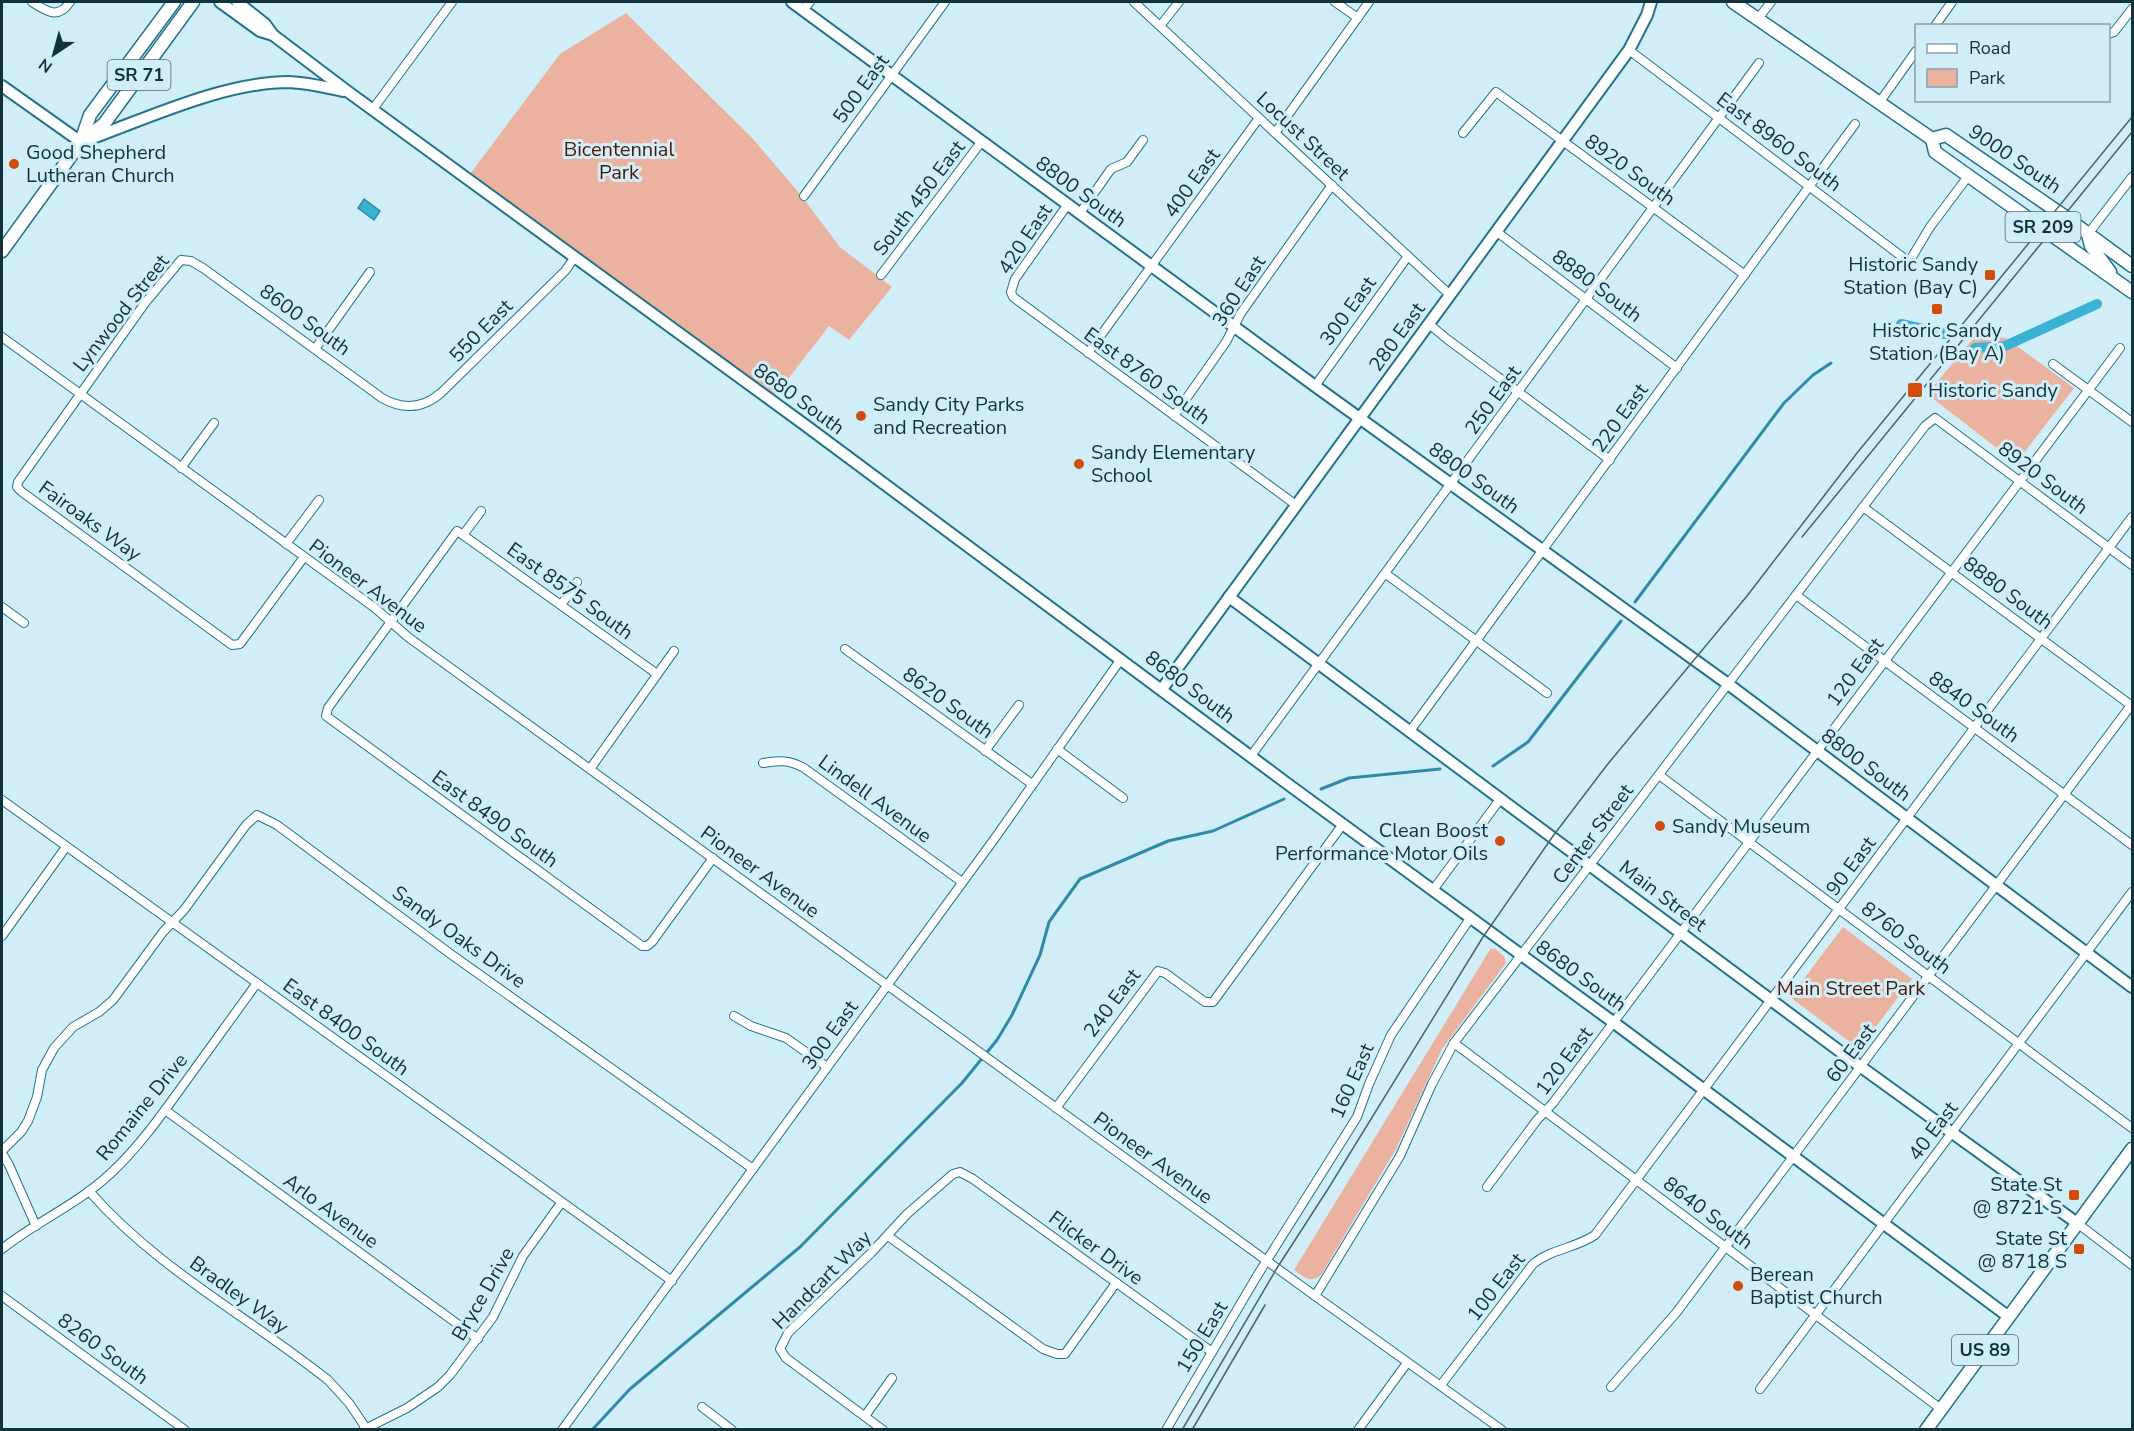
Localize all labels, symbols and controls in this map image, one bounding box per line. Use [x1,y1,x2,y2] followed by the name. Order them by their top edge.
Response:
[24,24,84,84] north arrow
[1915,24,2110,102] legend
[1969,36,2011,60] text: Road
[827,48,896,129] street label: 500 East
[34,53,57,78] text: N
[108,60,170,90] road number: SR 71
[1969,66,2006,90] text: Park
[1250,86,1356,187] street label: Locust Street
[1711,86,1847,198] street label: East 8960 South
[1963,118,2067,200] street label: 9000 South
[1579,128,1681,212] street label: 8920 South
[867,134,972,261] street label: South 450 East
[564,136,674,186] park label: Bicentennial Park
[26,139,175,189] place label: Good Shepherd Lutheran Church
[1158,142,1227,223] street label: 400 East
[1030,150,1132,234] street label: 8800 South
[7,157,21,171] marker: Good Shepherd Lutheran Church
[992,198,1059,280] street label: 420 East
[2006,212,2080,242] road number: SR 209
[1546,243,1648,329] street label: 8880 South
[67,248,176,377] street label: Lynwood Street
[1206,249,1273,332] street label: 360 East
[1843,251,1979,301] place label: Historic Sandy Station (Bay C)
[1983,268,1997,282] marker: Historic Sandy Station (Bay C)
[1314,270,1383,351] street label: 300 East
[254,278,356,362] street label: 8600 South
[443,293,519,369] street label: 550 East
[1363,296,1432,377] street label: 280 East
[1930,302,1944,316] marker: Historic Sandy Station (Bay A)
[1869,317,2005,367] place label: Historic Sandy Station (Bay A)
[1078,321,1216,431] street label: East 8760 South
[748,357,850,441] street label: 8680 South
[1459,359,1528,440] street label: 250 East
[1586,377,1655,458] street label: 220 East
[1928,377,2059,404] place label: Historic Sandy
[1906,381,1924,399] marker: Historic Sandy
[873,391,1024,441] place label: Sandy City Parks and Recreation
[854,409,868,423] marker: Sandy City Parks and Recreation
[1992,435,2094,521] street label: 8920 South
[1423,436,1525,520] street label: 8800 South
[1091,439,1256,489] place label: Sandy Elementary School
[1072,457,1086,471] marker: Sandy Elementary School
[33,475,147,568] street label: Fairoaks Way
[303,533,433,639] street label: Pioneer Avenue
[501,536,639,646] street label: East 8575 South
[1957,550,2059,636] street label: 8880 South
[1820,631,1890,712] street label: 120 East
[1139,644,1241,730] street label: 8680 South
[897,661,999,745] street label: 8620 South
[1923,665,2025,749] street label: 8840 South
[1815,722,1917,808] street label: 8800 South
[813,749,937,849] street label: Lindell Avenue
[426,764,564,874] street label: East 8490 South
[1546,777,1640,890] street label: Center Street
[1672,813,1810,840] place label: Sandy Museum
[1275,817,1489,867] place label: Clean Boost Performance Motor Oils
[1653,819,1667,833] marker: Sandy Museum
[695,820,825,924] street label: Pioneer Avenue
[1820,830,1883,901] street label: 90 East
[1493,834,1507,848] marker: Clean Boost Performance Motor Oils
[1614,854,1713,938] street label: Main Street
[387,879,531,995] street label: Sandy Oaks Drive
[1855,895,1957,981] street label: 8760 South
[1530,934,1632,1018] street label: 8680 South
[1077,962,1147,1043] street label: 240 East
[277,972,415,1082] street label: East 8400 South
[1777,975,1926,1002] park label: Main Street Park
[796,994,865,1075] street label: 300 East
[1820,1017,1883,1088] street label: 60 East
[1529,1020,1599,1101] street label: 120 East
[1323,1038,1381,1123] street label: 160 East
[90,1048,194,1166] street label: Romaine Drive
[1902,1095,1965,1166] street label: 40 East
[1088,1106,1218,1210] street label: Pioneer Avenue
[278,1167,384,1255] street label: Arlo Avenue
[1657,1170,1759,1256] street label: 8640 South
[1973,1171,2063,1221] place label: State St @ 8721 S
[2067,1188,2081,1202] marker: State St @ 8721 S
[1043,1204,1149,1292] street label: Flicker Drive
[766,1224,878,1336] street label: Handcart Way
[1978,1225,2068,1275] place label: State St @ 8718 S
[445,1242,521,1346] street label: Bryce Drive
[2072,1242,2086,1256] marker: State St @ 8718 S
[1461,1246,1532,1327] street label: 100 East
[184,1250,295,1341] street label: Bradley Way
[1750,1261,1883,1311] place label: Berean Baptist Church
[1731,1279,1745,1293] marker: Berean Baptist Church
[1170,1295,1235,1378] street label: 150 East
[52,1307,154,1391] street label: 8260 South
[1952,1335,2018,1365] road number: US 89

